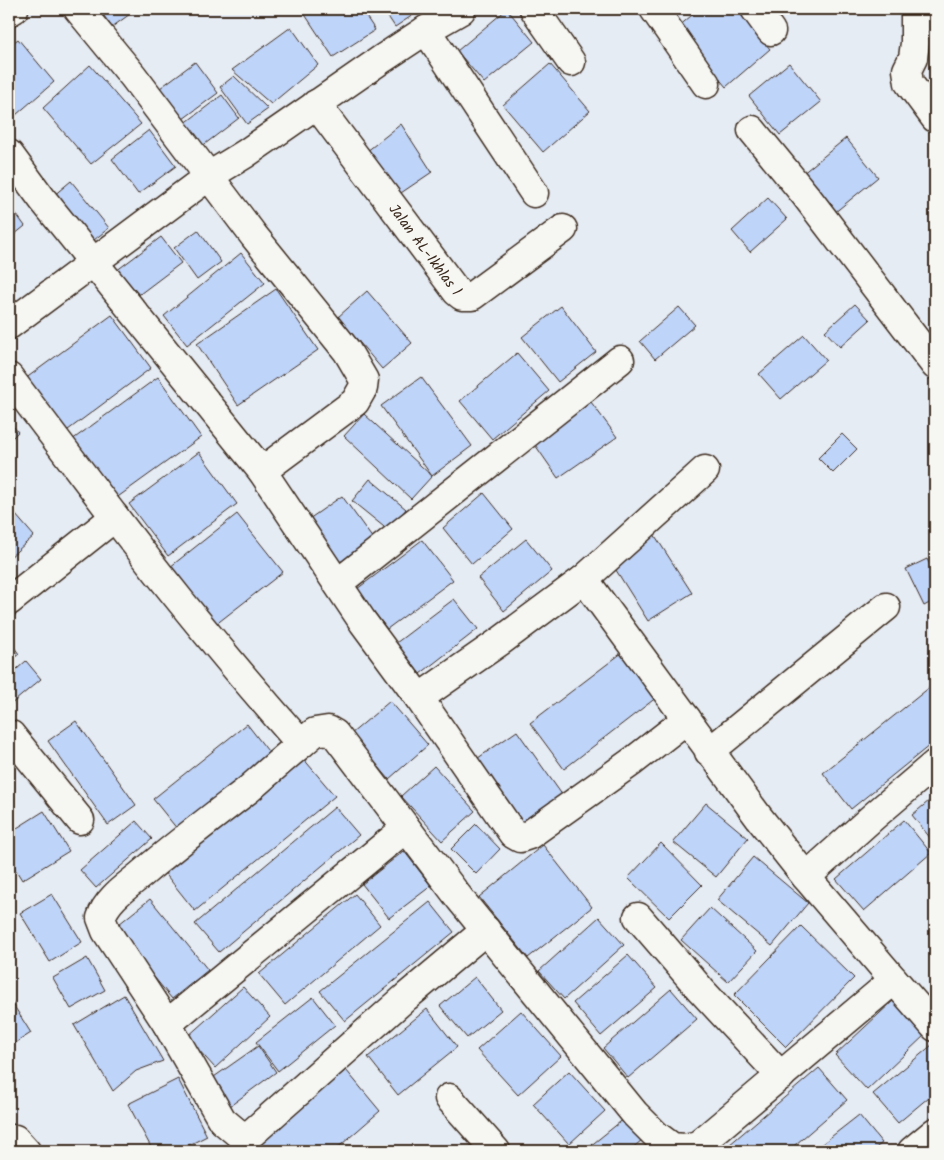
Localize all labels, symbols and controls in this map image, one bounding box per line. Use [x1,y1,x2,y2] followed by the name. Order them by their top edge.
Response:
[382,199,467,302] street label: Jalan AL-Ikhlas l

